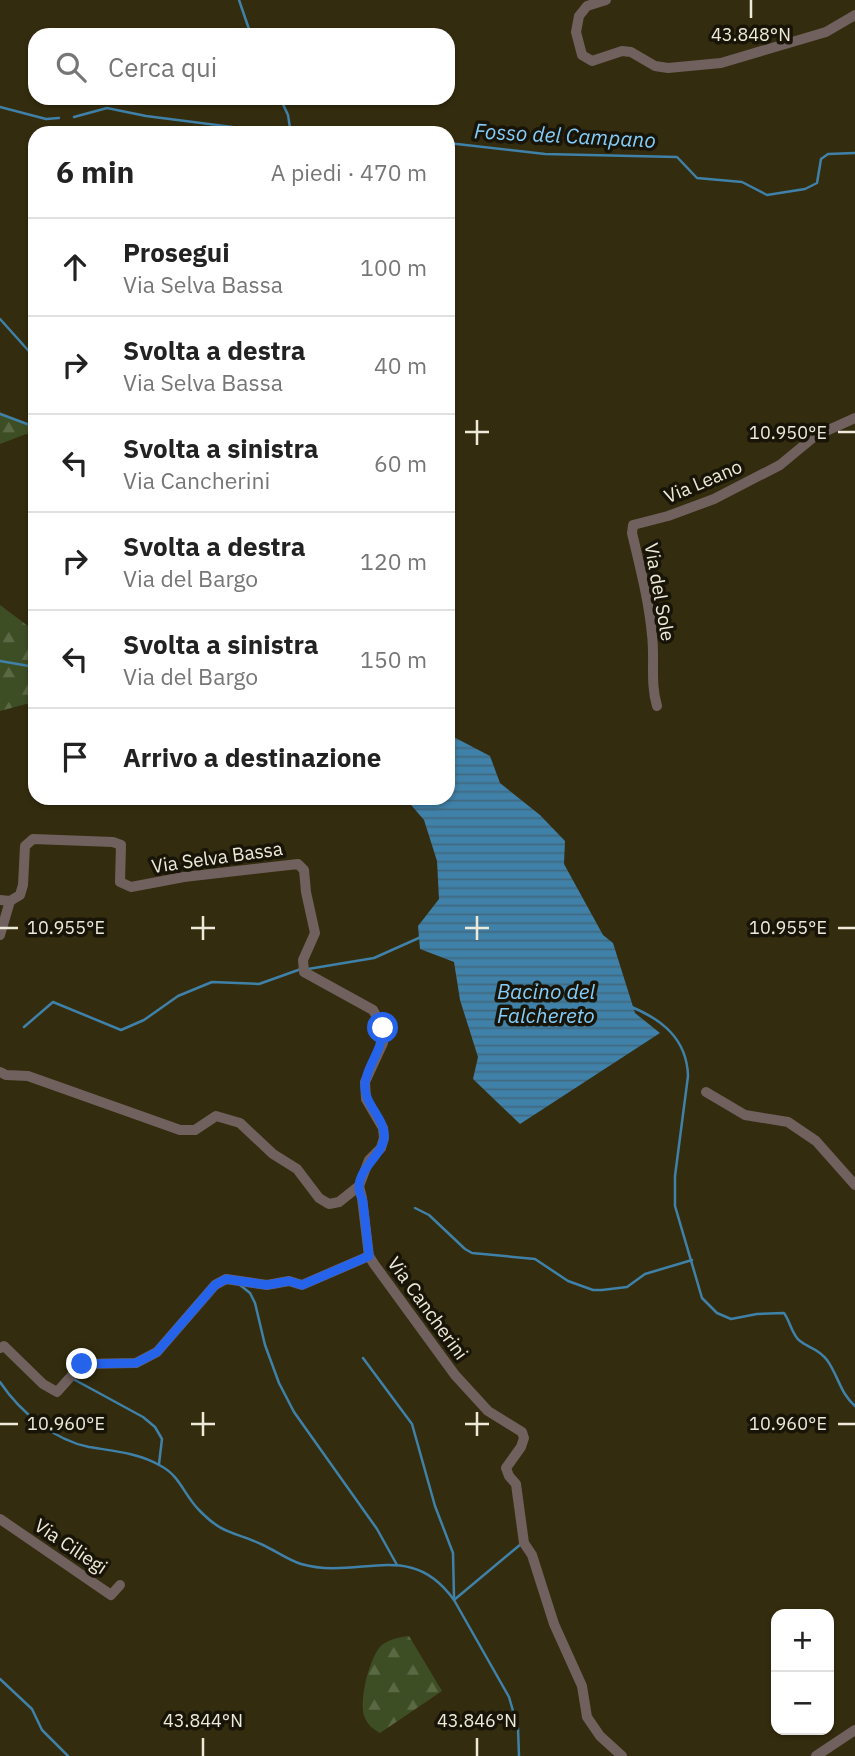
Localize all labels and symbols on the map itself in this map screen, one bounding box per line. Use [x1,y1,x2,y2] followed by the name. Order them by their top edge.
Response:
[711,23,791,46] text: 43.848°N
[473,116,657,154] water label: Fosso del Campano
[749,421,827,444] text: 10.950°E
[660,454,746,508] street label: Via Leano
[640,541,680,643] street label: Via del Sole
[150,836,284,878] street label: Via Selva Bassa
[27,916,105,939] text: 10.955°E
[749,916,827,939] text: 10.955°E
[497,977,595,1029] water label: Bacino del Falchereto
[367,1012,398,1043] route start
[383,1252,473,1364] street label: Via Cancherini
[66,1348,97,1379] route end
[27,1412,105,1435] text: 10.960°E
[749,1412,827,1435] text: 10.960°E
[30,1513,112,1579] street label: Via Ciliegi
[163,1709,243,1732] text: 43.844°N
[437,1709,517,1732] text: 43.846°N

